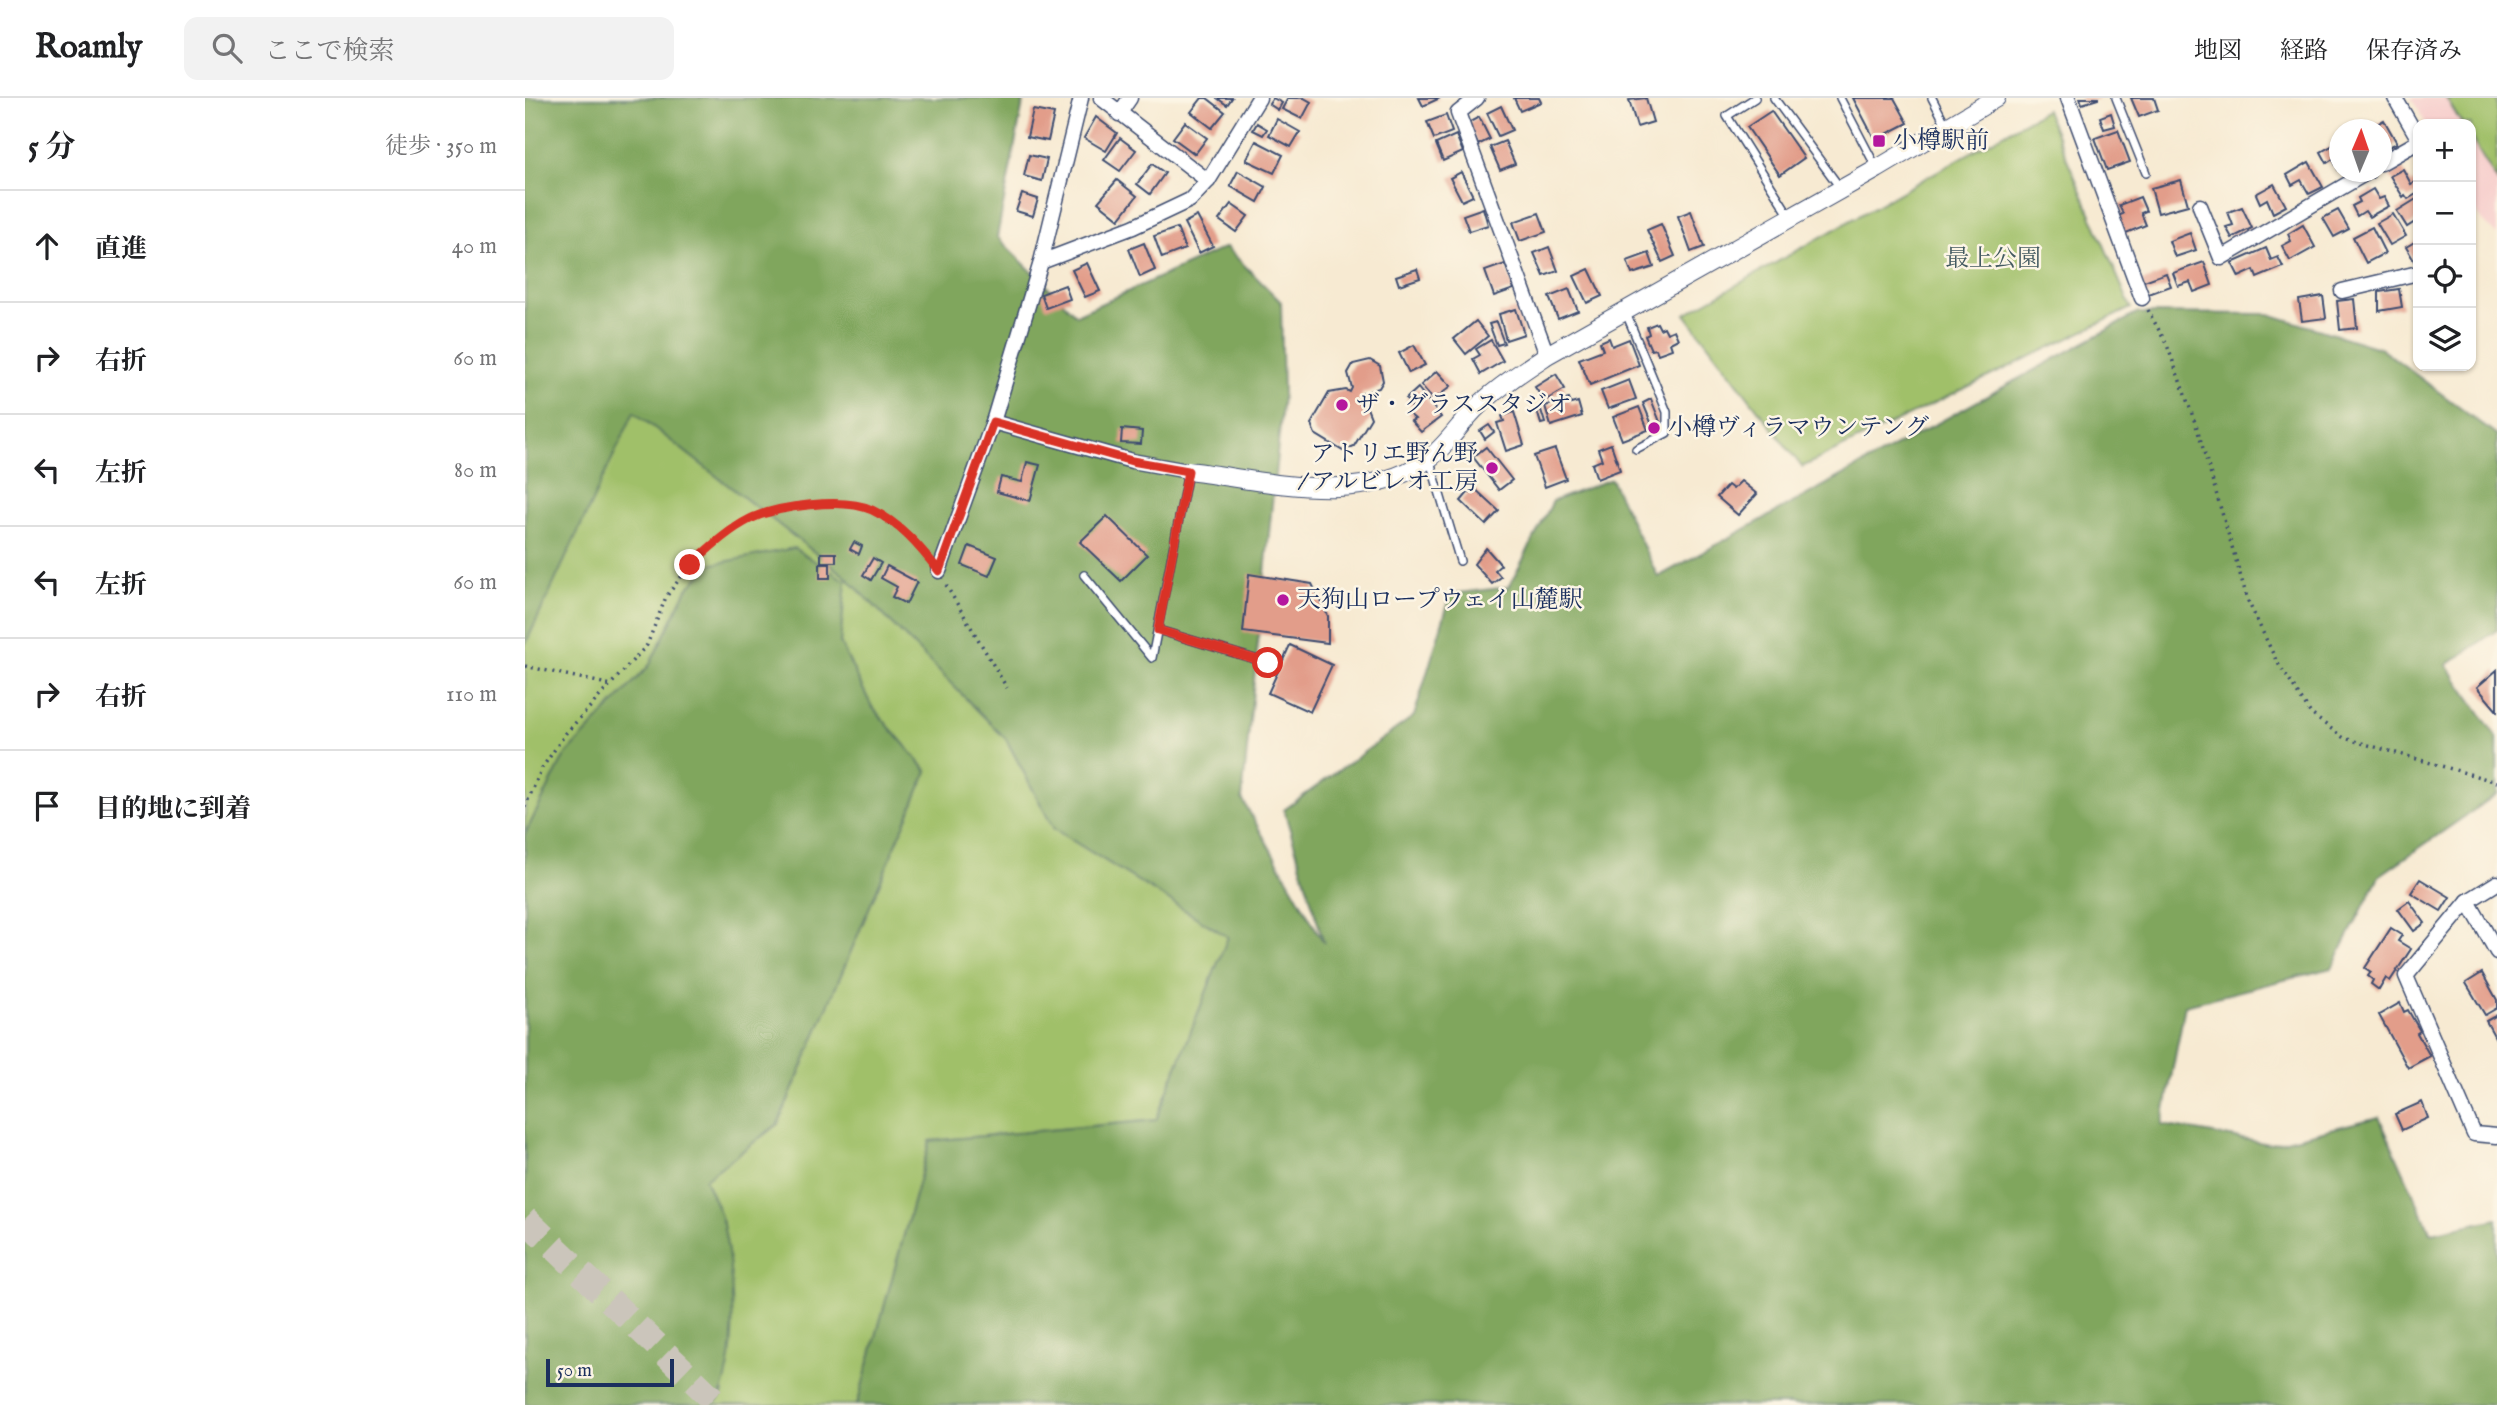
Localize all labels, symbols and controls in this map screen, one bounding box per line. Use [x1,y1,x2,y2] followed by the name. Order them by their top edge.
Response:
[184,17,674,80] search box
[35,27,142,69] text: Roamly
[208,29,246,67] icon: search
[264,35,394,68] text: ここで検索
[2194,36,2242,67] text: 地図
[2280,36,2328,67] text: 経路
[2366,36,2462,67] text: 保存済み
[2329,119,2392,182] north arrow
[2413,119,2476,371] map controls
[2413,119,2476,182] button: +
[1893,126,1989,157] place label: 小樽駅前
[28,129,75,167] text: 5 分
[385,132,497,161] text: 徒歩 · 350 m
[1871,133,1887,149] marker: 小樽駅前
[2413,182,2476,245] button: −
[28,227,66,265] icon: ahead
[452,232,497,261] text: 40 m
[95,233,147,266] text: 直進
[1945,244,2041,275] park label: 最上公園
[2413,245,2476,308] button: locate
[2413,308,2476,371] button: layers
[28,339,66,377] icon: right
[453,344,497,373] text: 60 m
[95,345,147,378] text: 右折
[1356,390,1571,421] place label: ザ・グラススタジオ
[1334,397,1350,413] marker: ザ・グラススタジオ
[1668,413,1929,444] place label: 小樽ヴィラマウンテング
[1646,420,1662,436] marker: 小樽ヴィラマウンテング
[1298,439,1478,498] place label: アトリエ野ん野 / アルビレオ工房
[28,451,66,489] icon: left
[454,456,497,485] text: 80 m
[95,457,147,490] text: 左折
[1484,460,1500,476] marker: アトリエ野ん野 / アルビレオ工房
[674,549,705,580] route end
[28,563,66,601] icon: left
[453,568,497,597] text: 60 m
[95,569,147,602] text: 左折
[1297,585,1583,616] place label: 天狗山ロープウェイ山麓駅
[1275,592,1291,608] marker: 天狗山ロープウェイ山麓駅
[1252,647,1283,678] route start
[28,675,66,713] icon: right
[446,680,497,709] text: 110 m
[95,681,147,714] text: 右折
[28,787,66,825] icon: arrive
[95,793,251,826] text: 目的地に到着
[546,1356,674,1388] scale bar
[557,1359,592,1383] text: 50 m

